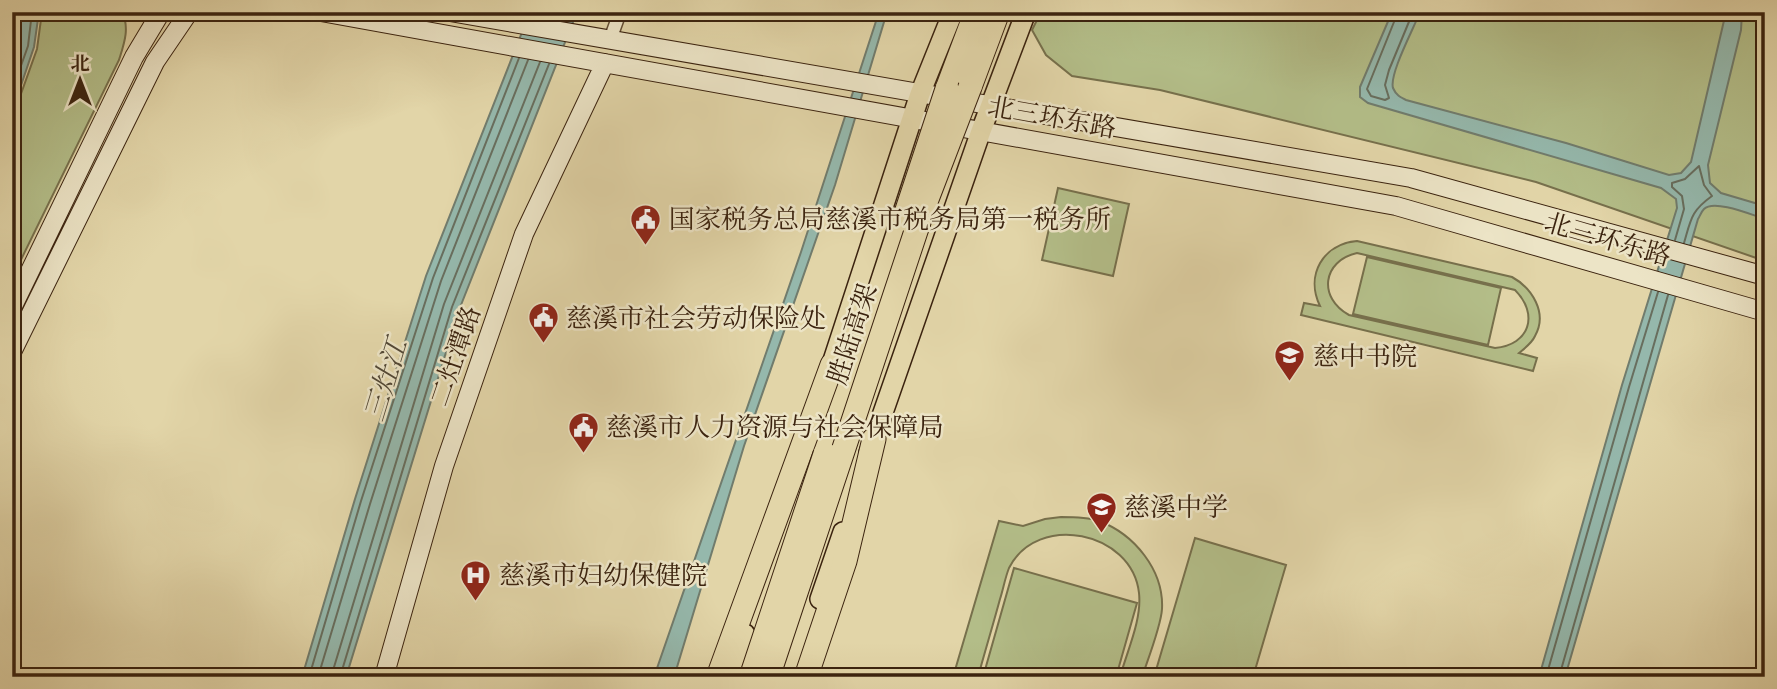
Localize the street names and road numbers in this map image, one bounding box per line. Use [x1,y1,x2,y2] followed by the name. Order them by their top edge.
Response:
[985,86,1119,147] street label: 北三环东路
[1540,202,1676,275] street label: 北三环东路
[817,278,886,389] street label: 胜陆高架
[419,300,490,411] street label: 二灶潭路

